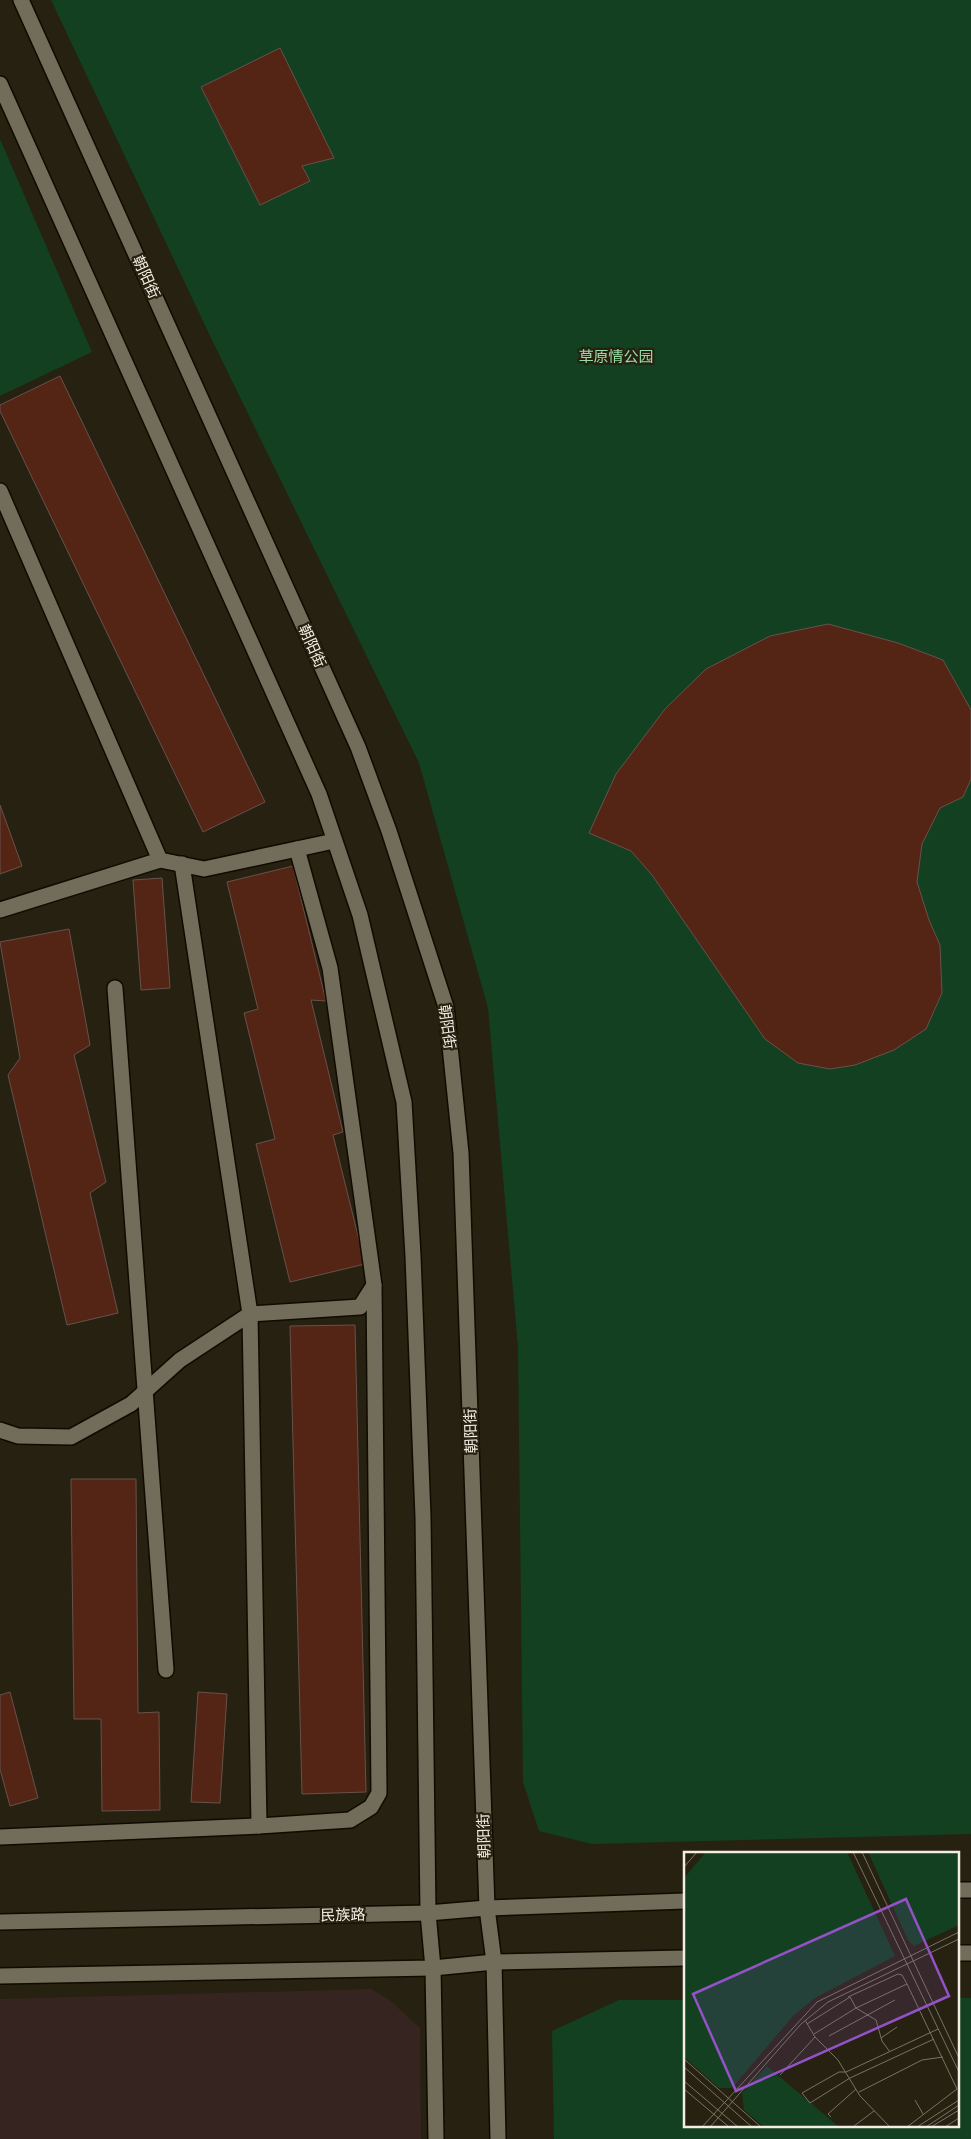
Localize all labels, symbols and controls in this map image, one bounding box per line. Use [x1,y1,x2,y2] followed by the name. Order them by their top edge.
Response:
[129,253,163,301] street label: 朝阳街
[578,348,654,366] park label: 草原情公园
[295,622,329,670] street label: 朝阳街
[435,1003,459,1051] street label: 朝阳街
[461,1408,481,1454] street label: 朝阳街
[474,1813,494,1859] street label: 朝阳街
[684,1852,958,2126] inset map
[320,1906,366,1924] street label: 民族路

